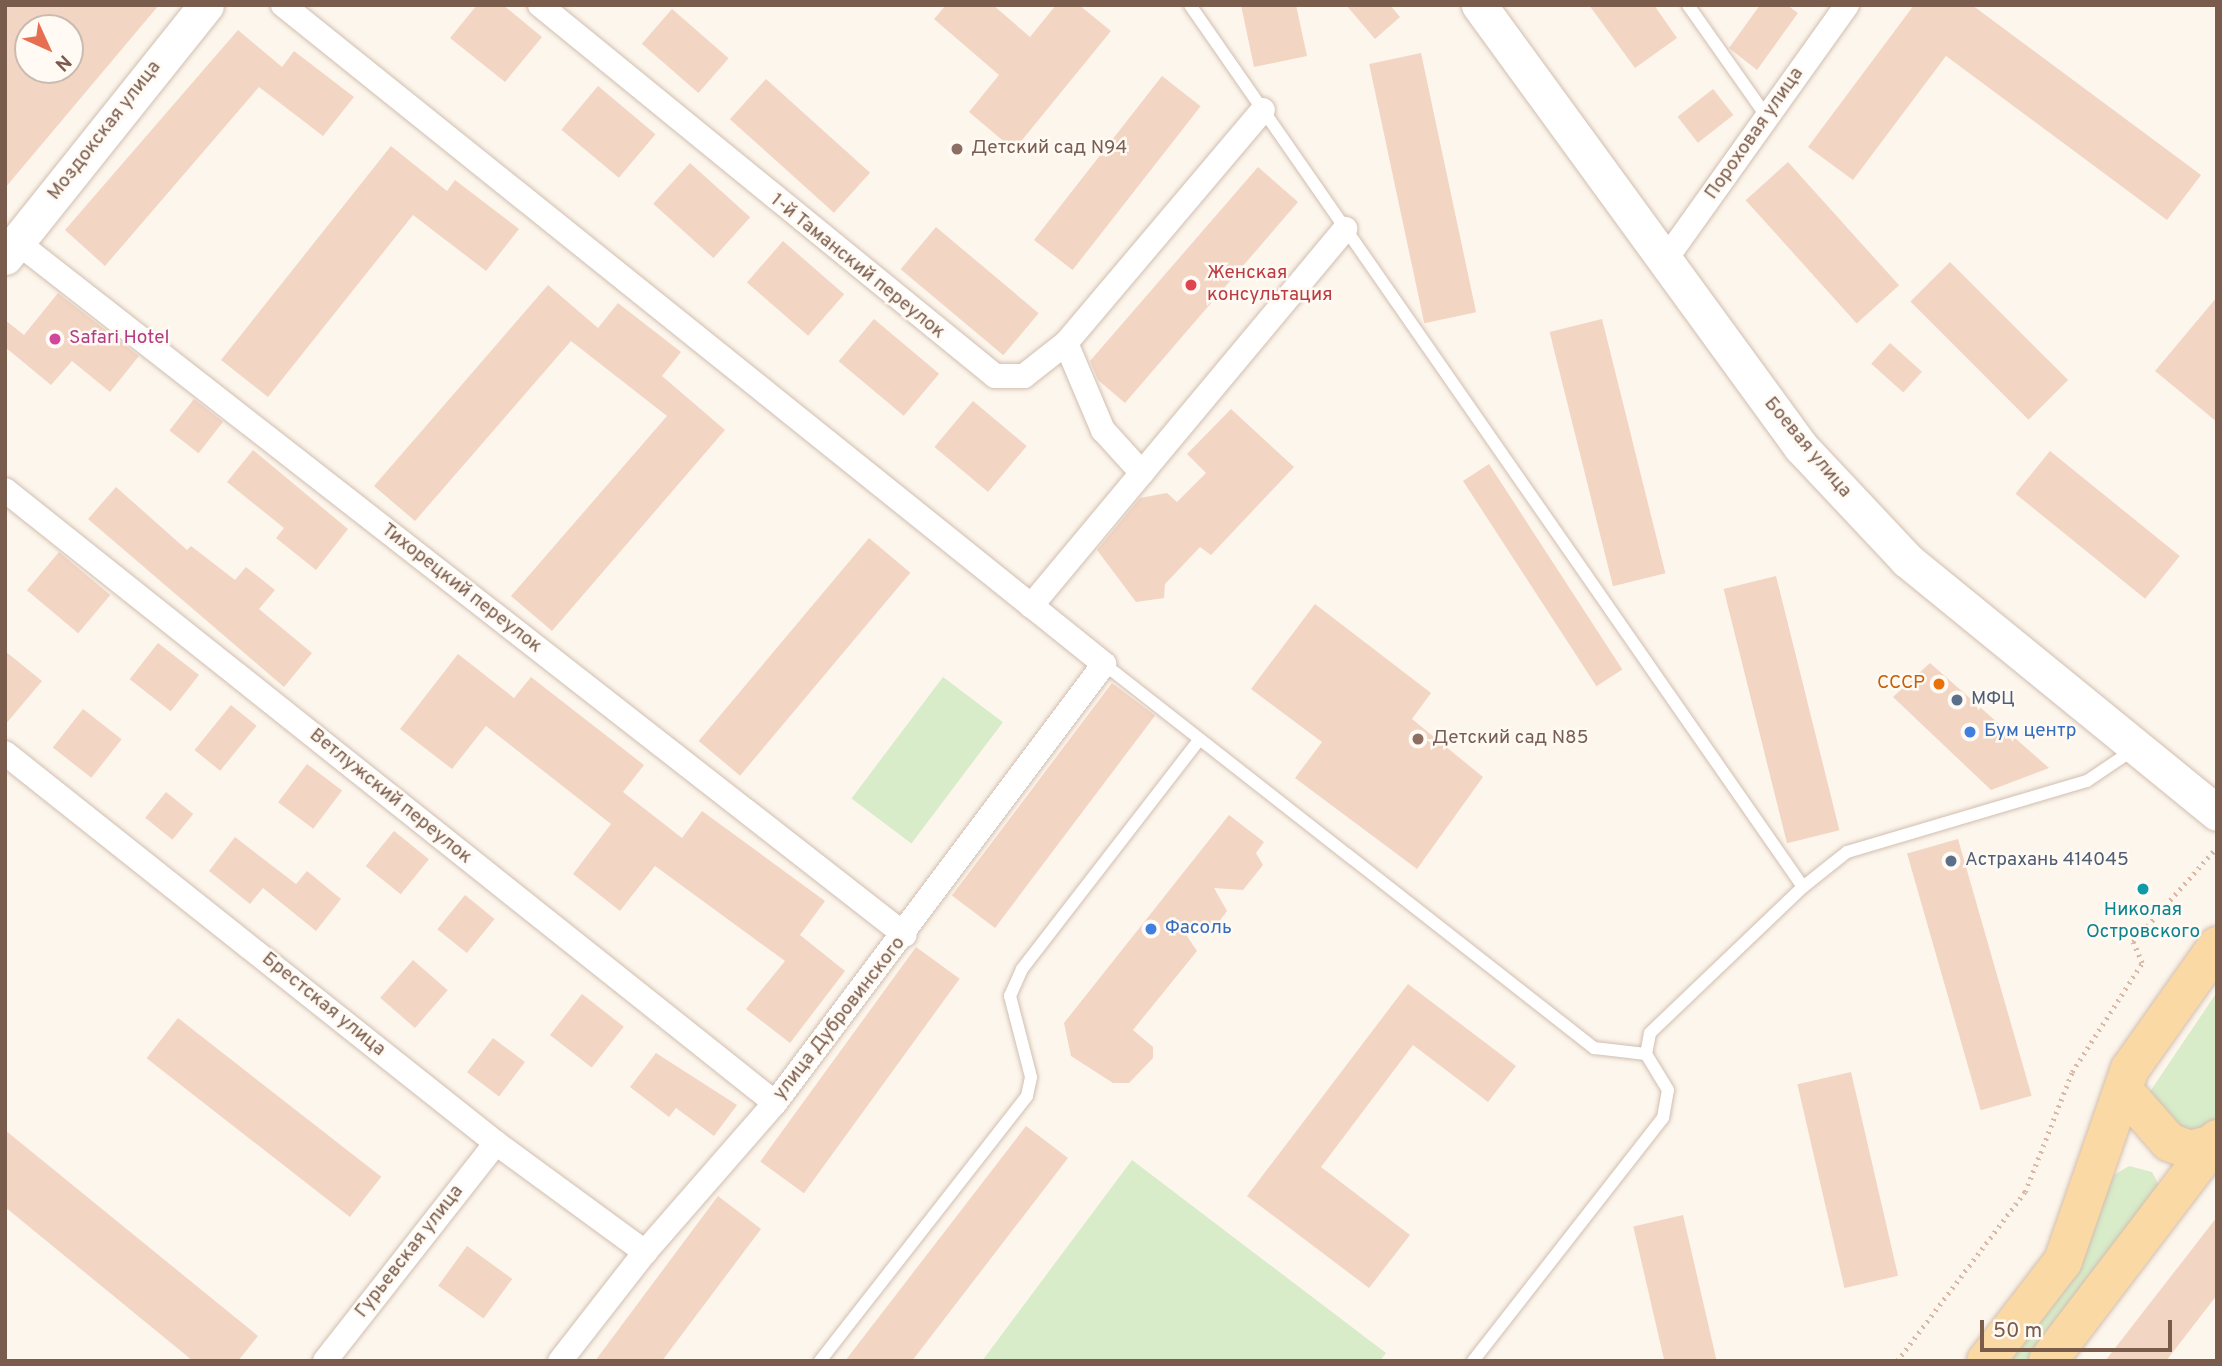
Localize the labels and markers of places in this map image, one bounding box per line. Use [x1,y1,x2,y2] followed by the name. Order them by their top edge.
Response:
[971,138,1127,160] place label: Детский сад N94
[949,141,965,157] marker: Детский сад N94
[1207,263,1333,307] place label: Женская консультация
[1181,275,1201,295] marker: Женская консультация
[69,328,169,350] place label: Safari Hotel
[47,331,63,347] marker: Safari Hotel
[1877,673,1925,695] place label: СССР
[1931,676,1947,692] marker: СССР
[1971,689,2015,711] place label: МФЦ
[1949,692,1965,708] marker: МФЦ
[1984,721,2076,743] place label: Бум центр
[1962,724,1978,740] marker: Бум центр
[1432,728,1588,750] place label: Детский сад N85
[1410,731,1426,747] marker: Детский сад N85
[1965,850,2129,872] place label: Астрахань 414045
[1943,853,1959,869] marker: Астрахань 414045
[2135,881,2151,897] marker: Николая Островского
[2086,900,2200,944] place label: Николая Островского
[1165,918,1232,940] place label: Фасоль
[1143,921,1159,937] marker: Фасоль

